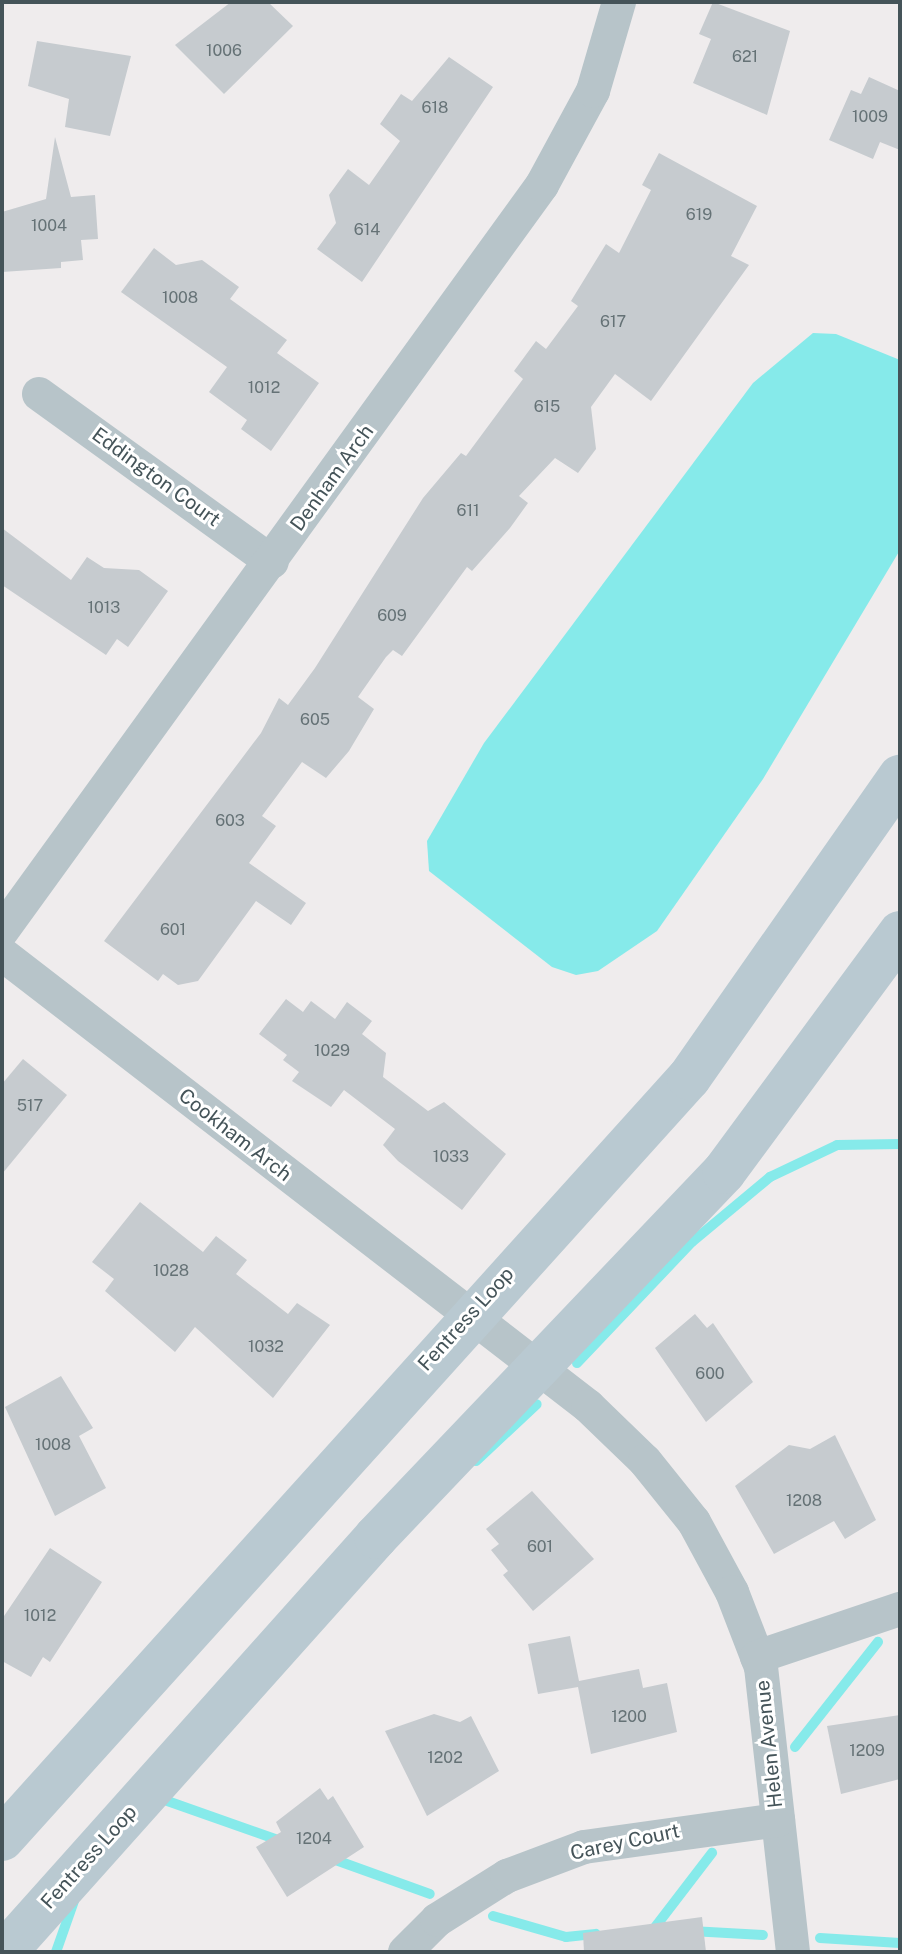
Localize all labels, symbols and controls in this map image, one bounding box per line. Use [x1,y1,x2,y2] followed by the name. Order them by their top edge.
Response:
[206,41,242,61] house number: 1006
[732,47,758,67] house number: 621
[422,98,448,118] house number: 618
[852,107,888,127] house number: 1009
[686,205,712,225] house number: 619
[31,216,67,236] house number: 1004
[354,220,380,240] house number: 614
[162,288,198,308] house number: 1008
[600,312,626,332] house number: 617
[248,378,280,398] house number: 1012
[534,397,560,417] house number: 615
[285,420,379,536] street label: Denham Arch
[87,422,225,532] street label: Eddington Court
[457,501,479,521] house number: 611
[88,598,120,618] house number: 1013
[377,606,407,626] house number: 609
[300,710,330,730] house number: 605
[215,811,245,831] house number: 603
[160,920,186,940] house number: 601
[314,1041,350,1061] house number: 1029
[174,1084,296,1186] street label: Cookham Arch
[17,1096,43,1116] house number: 517
[433,1147,469,1167] house number: 1033
[153,1261,189,1281] house number: 1028
[413,1262,519,1376] street label: Fentress Loop
[248,1337,284,1357] house number: 1032
[695,1364,725,1384] house number: 600
[35,1435,71,1455] house number: 1008
[786,1491,822,1511] house number: 1208
[527,1537,553,1557] house number: 601
[24,1606,56,1626] house number: 1012
[750,1679,788,1809] street label: Helen Avenue
[611,1707,647,1727] house number: 1200
[849,1741,885,1761] house number: 1209
[427,1748,463,1768] house number: 1202
[36,1800,142,1914] street label: Fentress Loop
[568,1819,682,1865] street label: Carey Court
[296,1829,332,1849] house number: 1204

